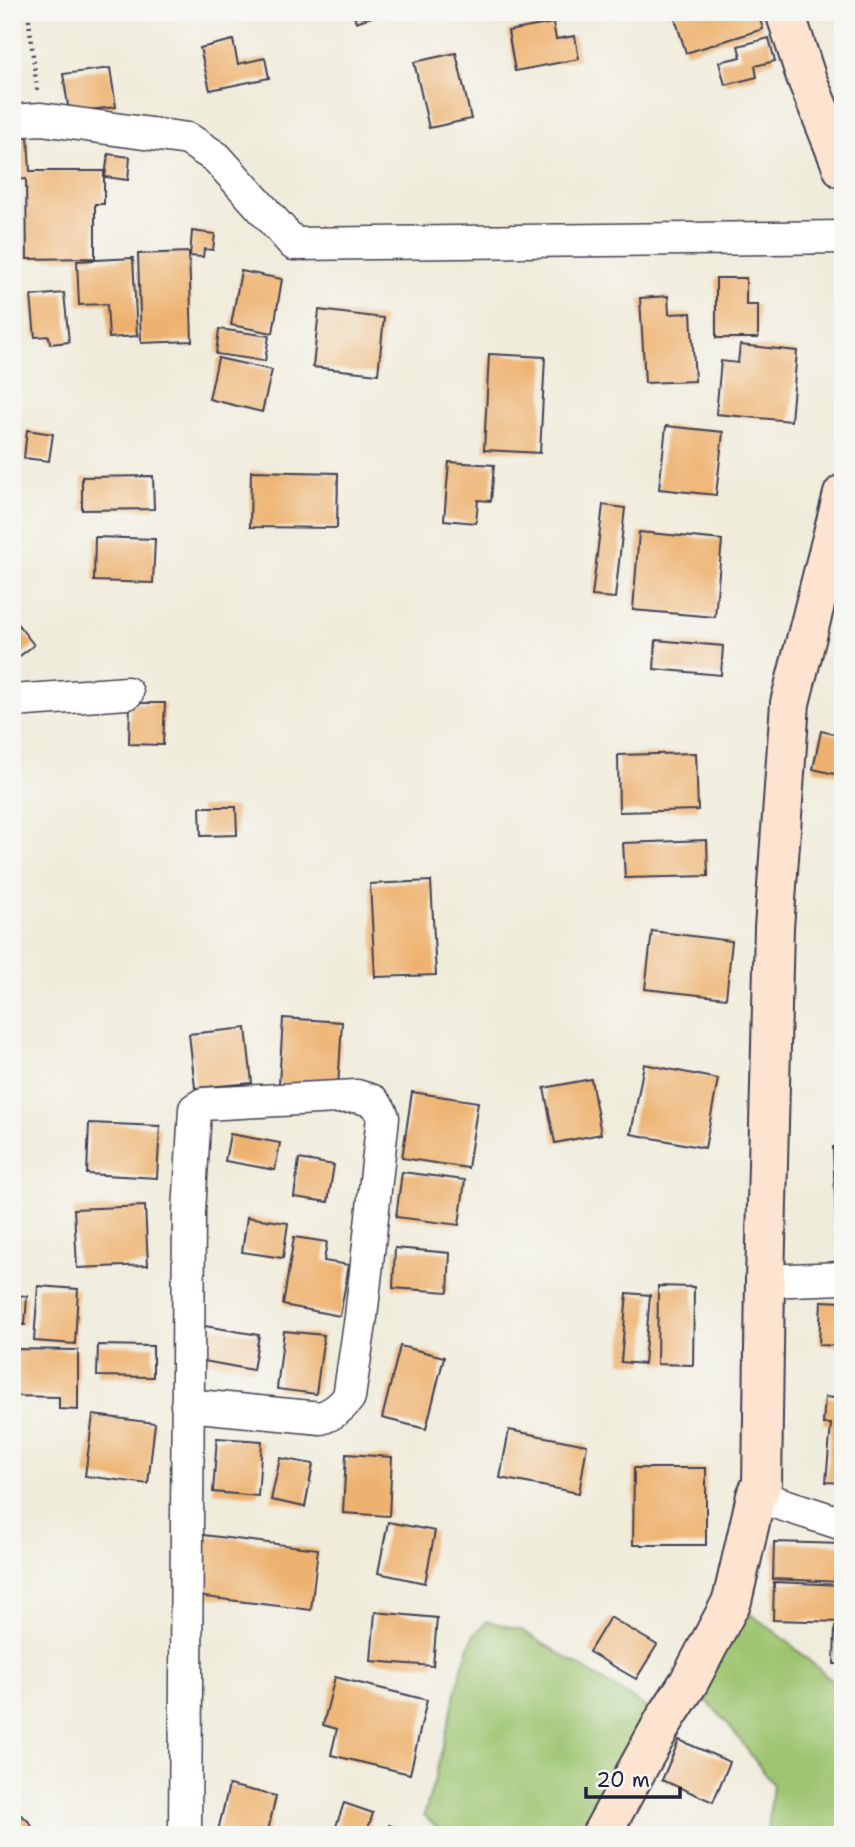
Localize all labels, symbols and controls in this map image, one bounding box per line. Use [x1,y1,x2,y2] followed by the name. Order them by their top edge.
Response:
[586,1756,680,1800] scale bar
[596,1766,650,1794] text: 20 m

